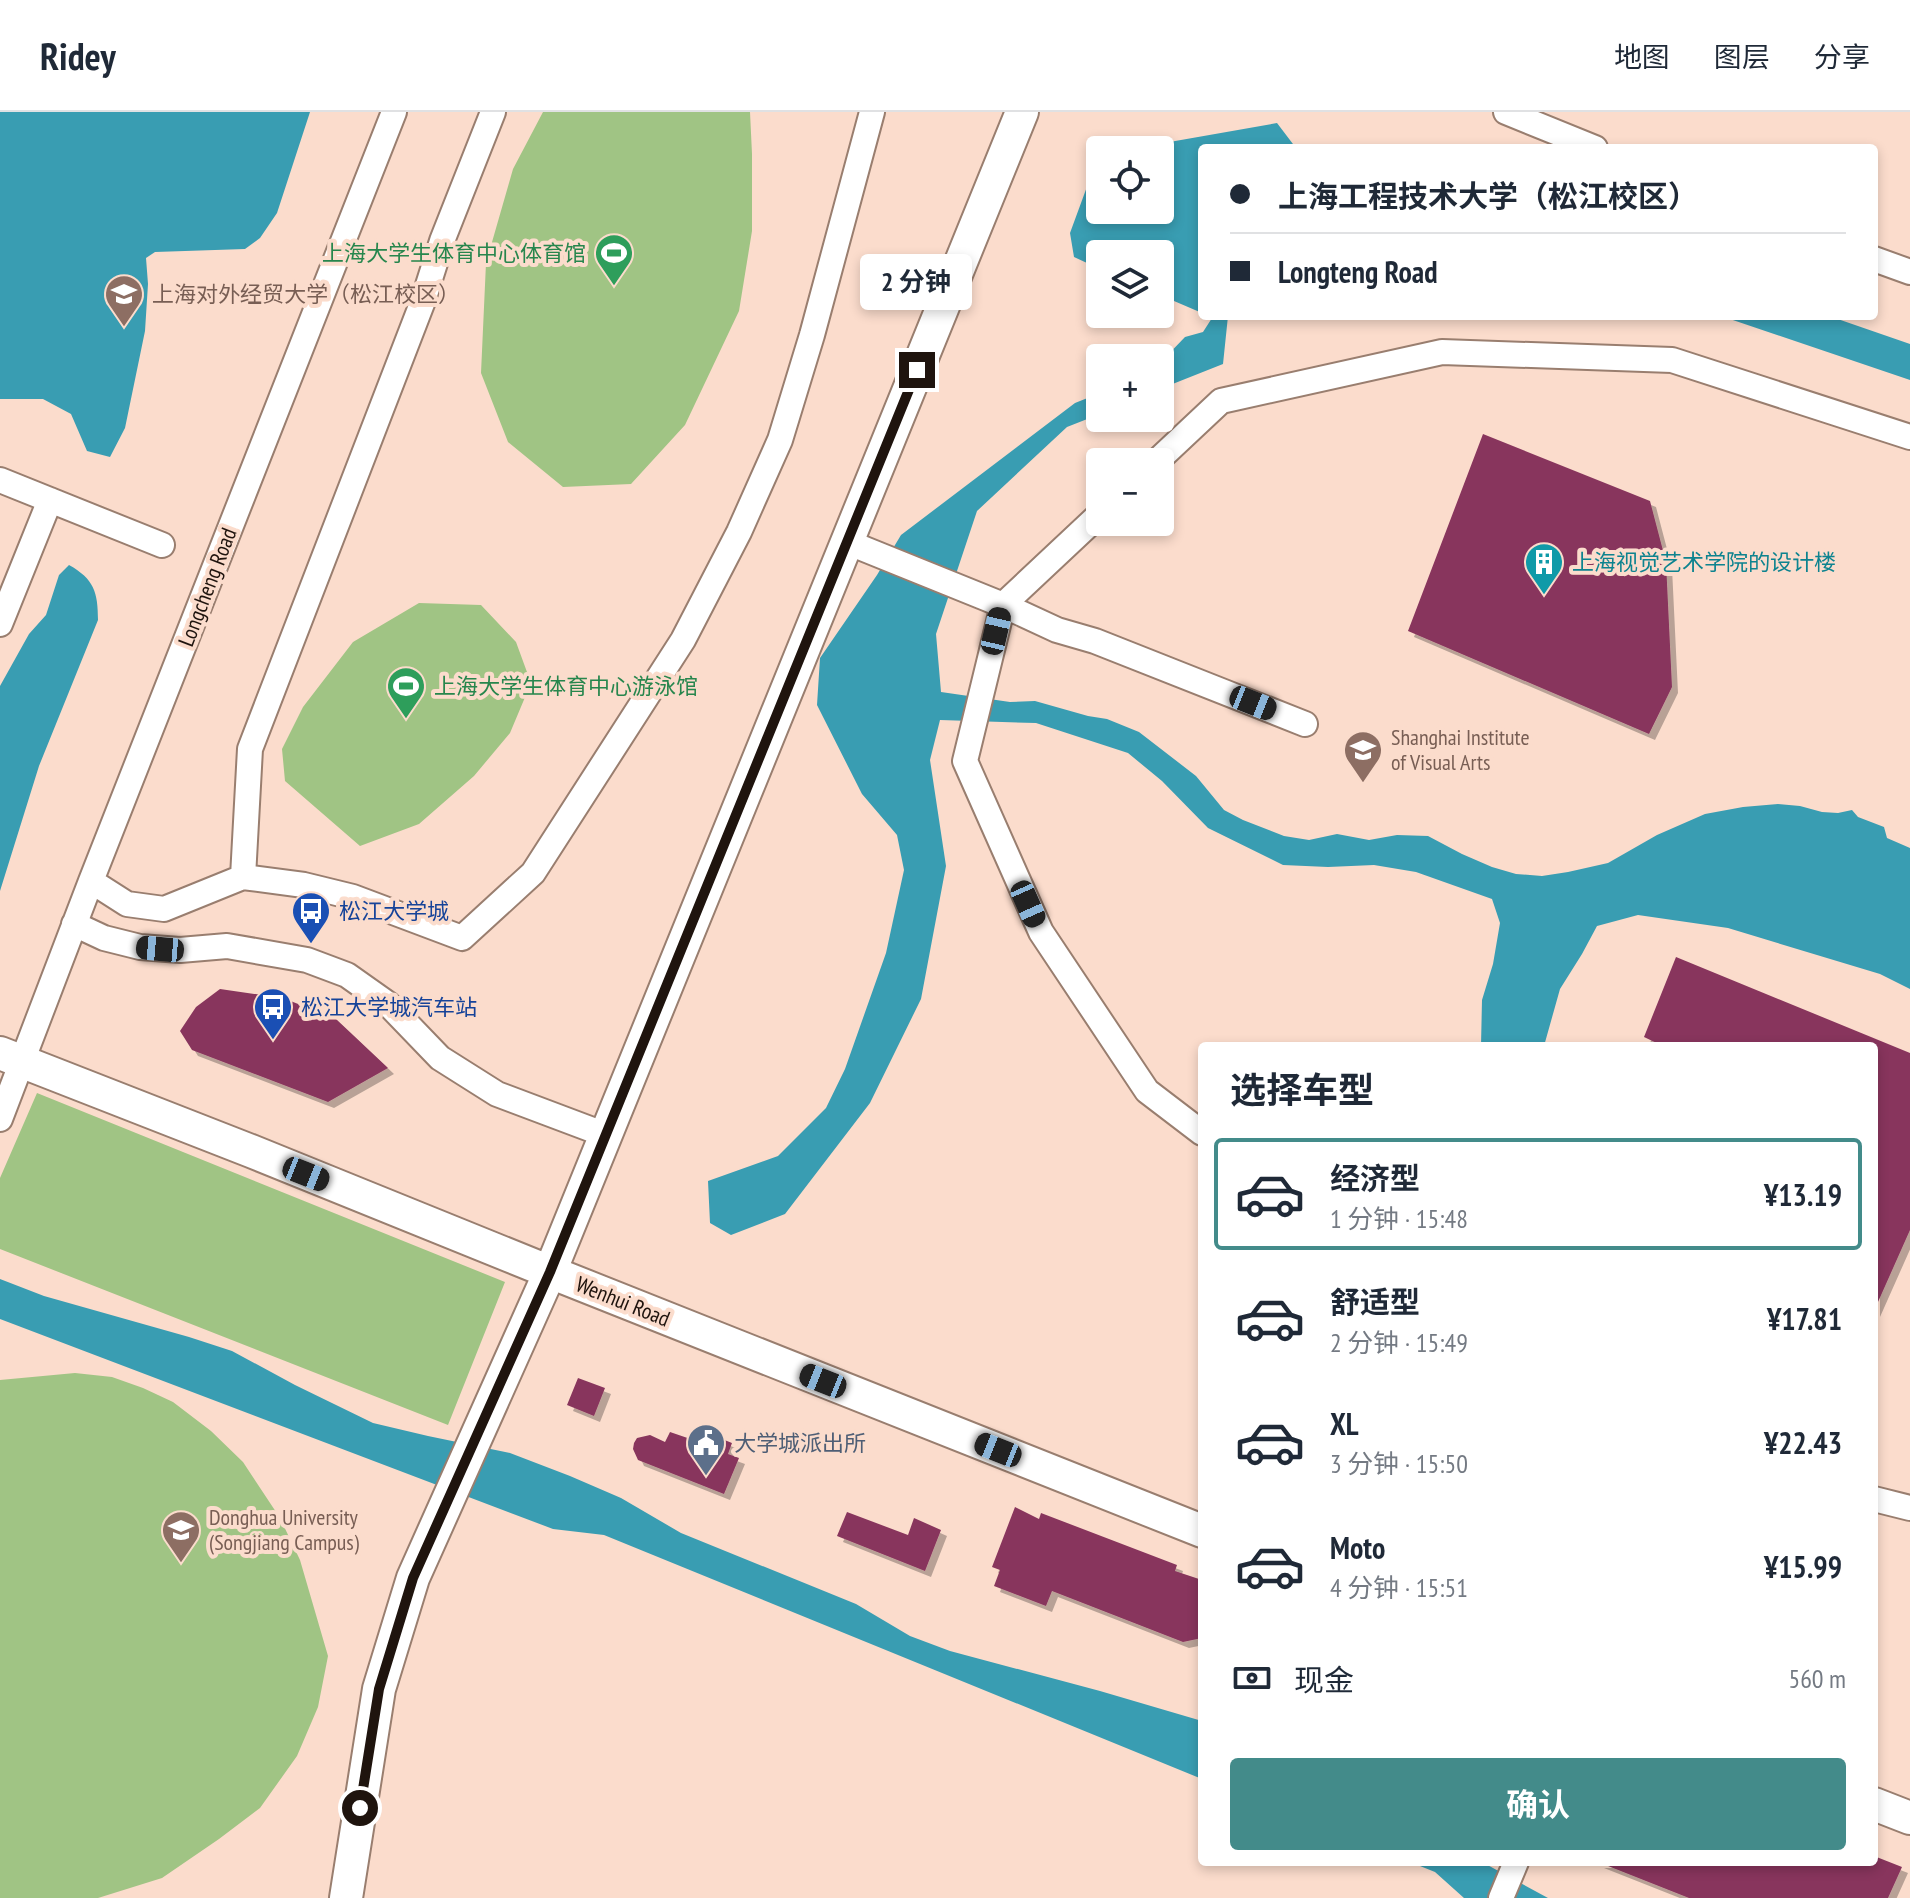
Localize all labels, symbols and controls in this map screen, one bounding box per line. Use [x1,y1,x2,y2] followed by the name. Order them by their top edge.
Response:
[40,31,116,80] text: Ridey
[1614,38,1670,75] text: 地图
[1714,38,1770,75] text: 图层
[1814,38,1870,75] text: 分享
[1086,136,1174,536] map controls
[1086,136,1174,224] button: locate
[1278,176,1698,215] text: 上海工程技术大学（松江校区）
[593,232,635,287] sports icon: 上海大学生体育中心体育馆
[322,239,586,267] place label: 上海大学生体育中心体育馆
[1086,240,1174,328] button: layers
[1278,252,1438,291] text: Longteng Road
[861,254,973,310] callout: 2 分钟
[881,265,951,298] text: 2 分钟
[103,273,145,328] school or university icon: 上海对外经贸大学（松江校区）
[152,280,460,308] place label: 上海对外经贸大学（松江校区）
[1086,344,1174,432] button: +
[899,352,935,388] route end
[1086,448,1174,536] button: −
[172,524,242,650] street label: Longcheng Road
[1523,541,1565,596] building icon: 上海视觉艺术学院的设计楼
[1572,548,1836,576] place label: 上海视觉艺术学院的设计楼
[979,605,1013,657] car
[385,665,427,720] sports icon: 上海大学生体育中心游泳馆
[434,672,698,700] place label: 上海大学生体育中心游泳馆
[1226,683,1280,723] car
[1391,723,1530,776] place label: Shanghai Institute of Visual Arts
[1342,729,1384,784] school or university icon: Shanghai Institute of Visual Arts
[1007,877,1049,931] car
[290,890,332,945] bus stop icon: 松江大学城
[339,897,449,925] place label: 松江大学城
[135,935,185,963] car
[252,986,294,1041] bus stop icon: 松江大学城汽车站
[301,993,477,1021] place label: 松江大学城汽车站
[1230,1066,1374,1113] text: 选择车型
[279,1154,333,1194] car
[1234,1158,1306,1230] icon: car
[1330,1158,1420,1197] text: 经济型
[1764,1175,1842,1214] text: ¥13.19
[1330,1202,1468,1235] text: 1 分钟 · 15:48
[572,1269,674,1333] street label: Wenhui Road
[1234,1282,1306,1354] icon: car
[1330,1282,1420,1321] text: 舒适型
[1767,1299,1842,1338] text: ¥17.81
[1330,1326,1468,1359] text: 2 分钟 · 15:49
[796,1361,850,1401] car
[1330,1404,1359,1443] text: XL
[1234,1406,1306,1478] icon: car
[685,1422,727,1477] public building icon: 大学城派出所
[1764,1423,1842,1462] text: ¥22.43
[734,1429,866,1457] place label: 大学城派出所
[971,1430,1025,1470] car
[1330,1447,1468,1480] text: 3 分钟 · 15:50
[209,1503,360,1556] place label: Donghua University (Songjiang Campus)
[160,1509,202,1564] school or university icon: Donghua University (Songjiang Campus)
[1330,1528,1385,1567] text: Moto
[1234,1530,1306,1602] icon: car
[1764,1547,1842,1586] text: ¥15.99
[1330,1571,1468,1604] text: 4 分钟 · 15:51
[1230,1656,1274,1700] icon: cash
[1294,1660,1354,1699] text: 现金
[1788,1662,1846,1695] text: 560 m
[1230,1758,1846,1850] button: 确认
[342,1790,378,1826] route start

